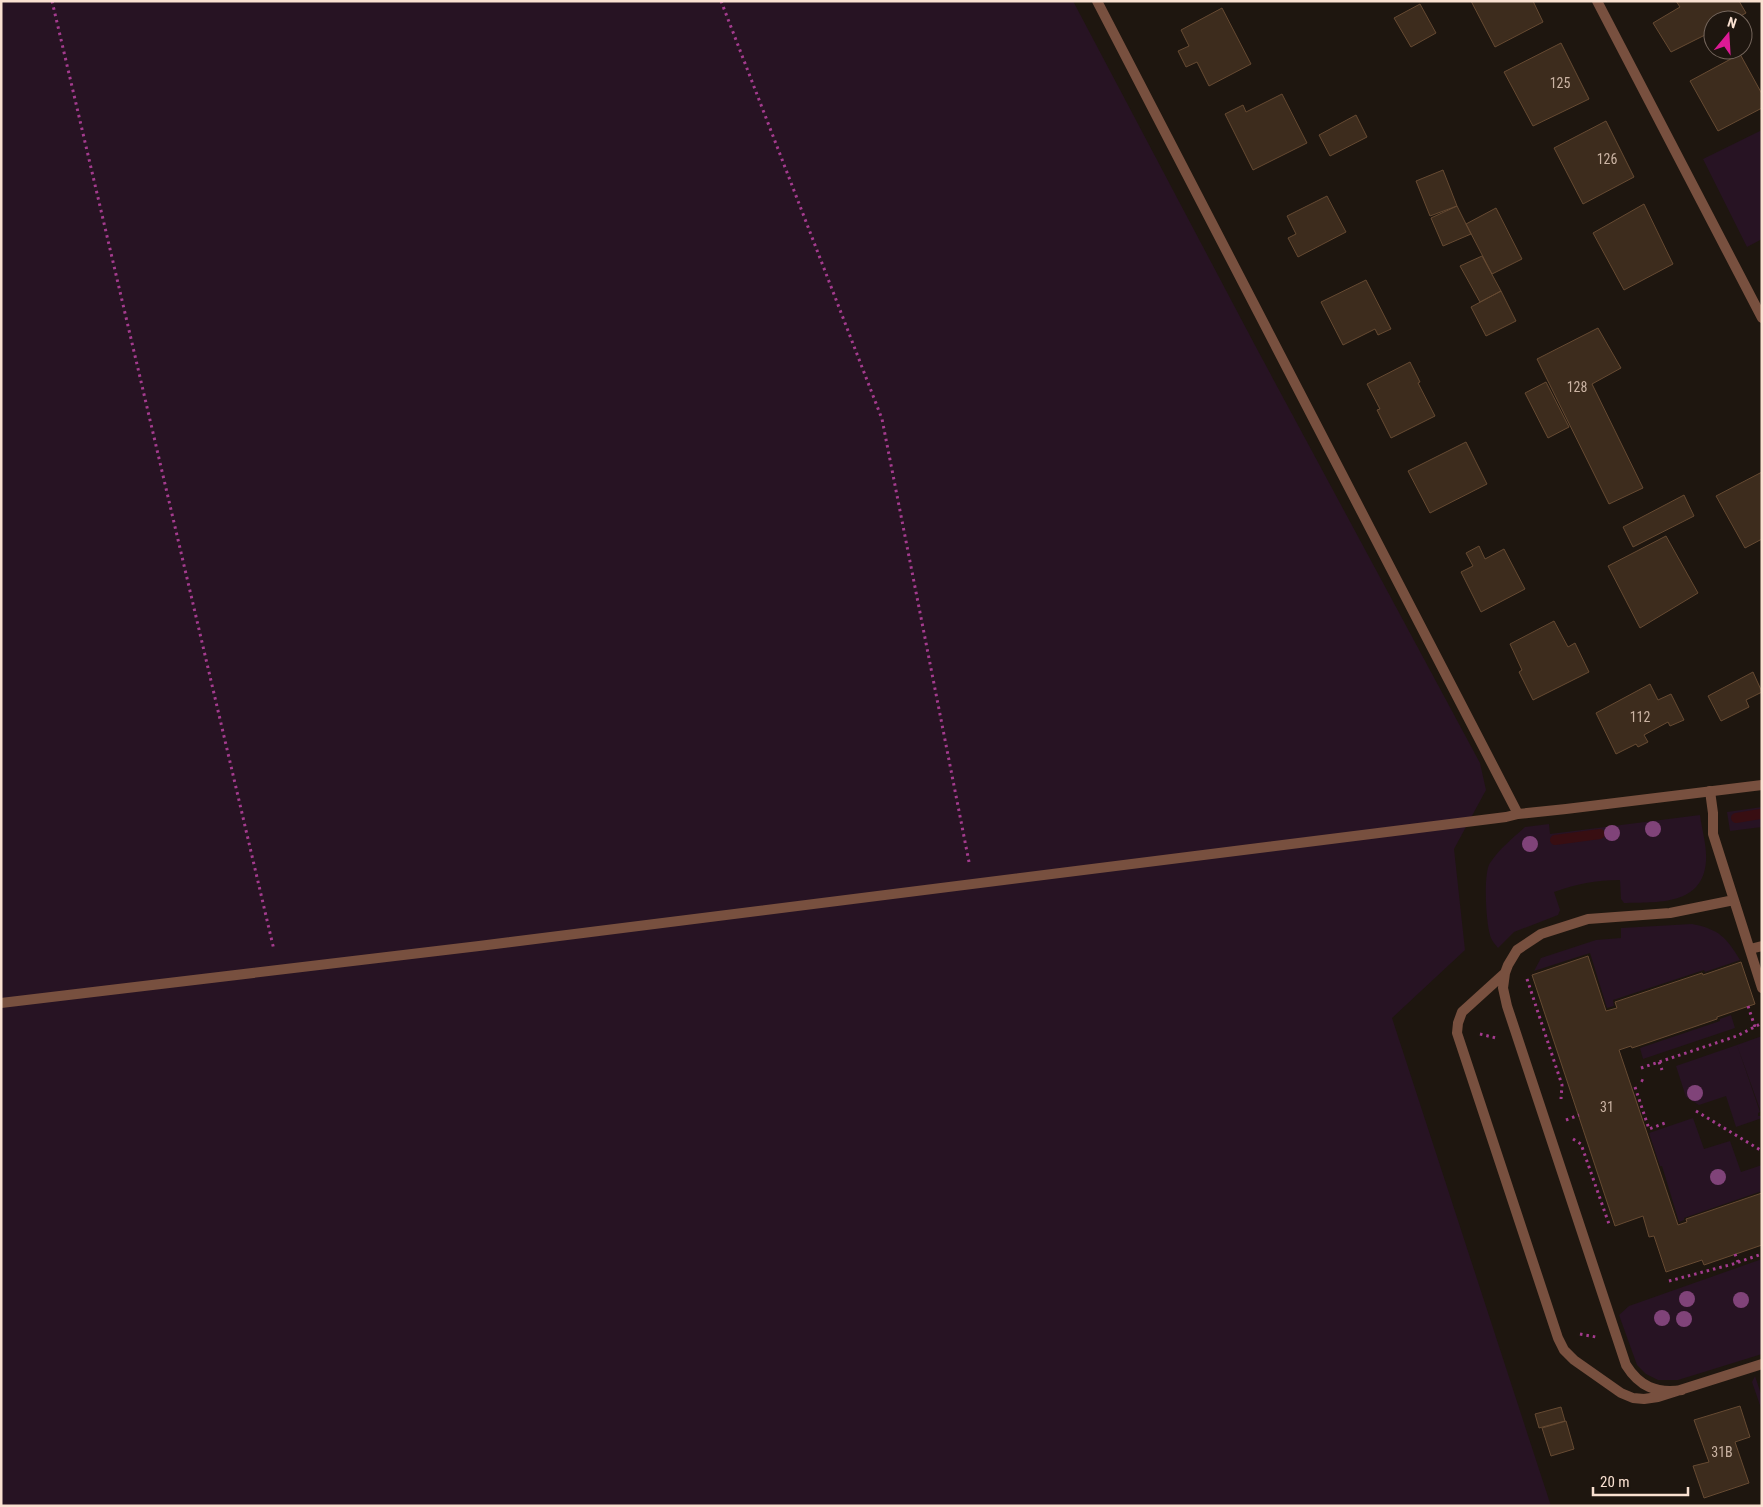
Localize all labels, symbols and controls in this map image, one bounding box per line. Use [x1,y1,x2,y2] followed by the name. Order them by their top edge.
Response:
[1703,10,1753,60] north arrow
[1725,14,1739,32] text: N
[1550,75,1570,91] house number: 125
[1597,151,1617,167] house number: 126
[1567,379,1587,395] house number: 128
[1630,709,1650,725] house number: 112
[1600,1099,1614,1115] house number: 31
[1711,1444,1733,1460] house number: 31B
[1593,1464,1688,1496] scale bar
[1600,1473,1630,1491] text: 20 m

